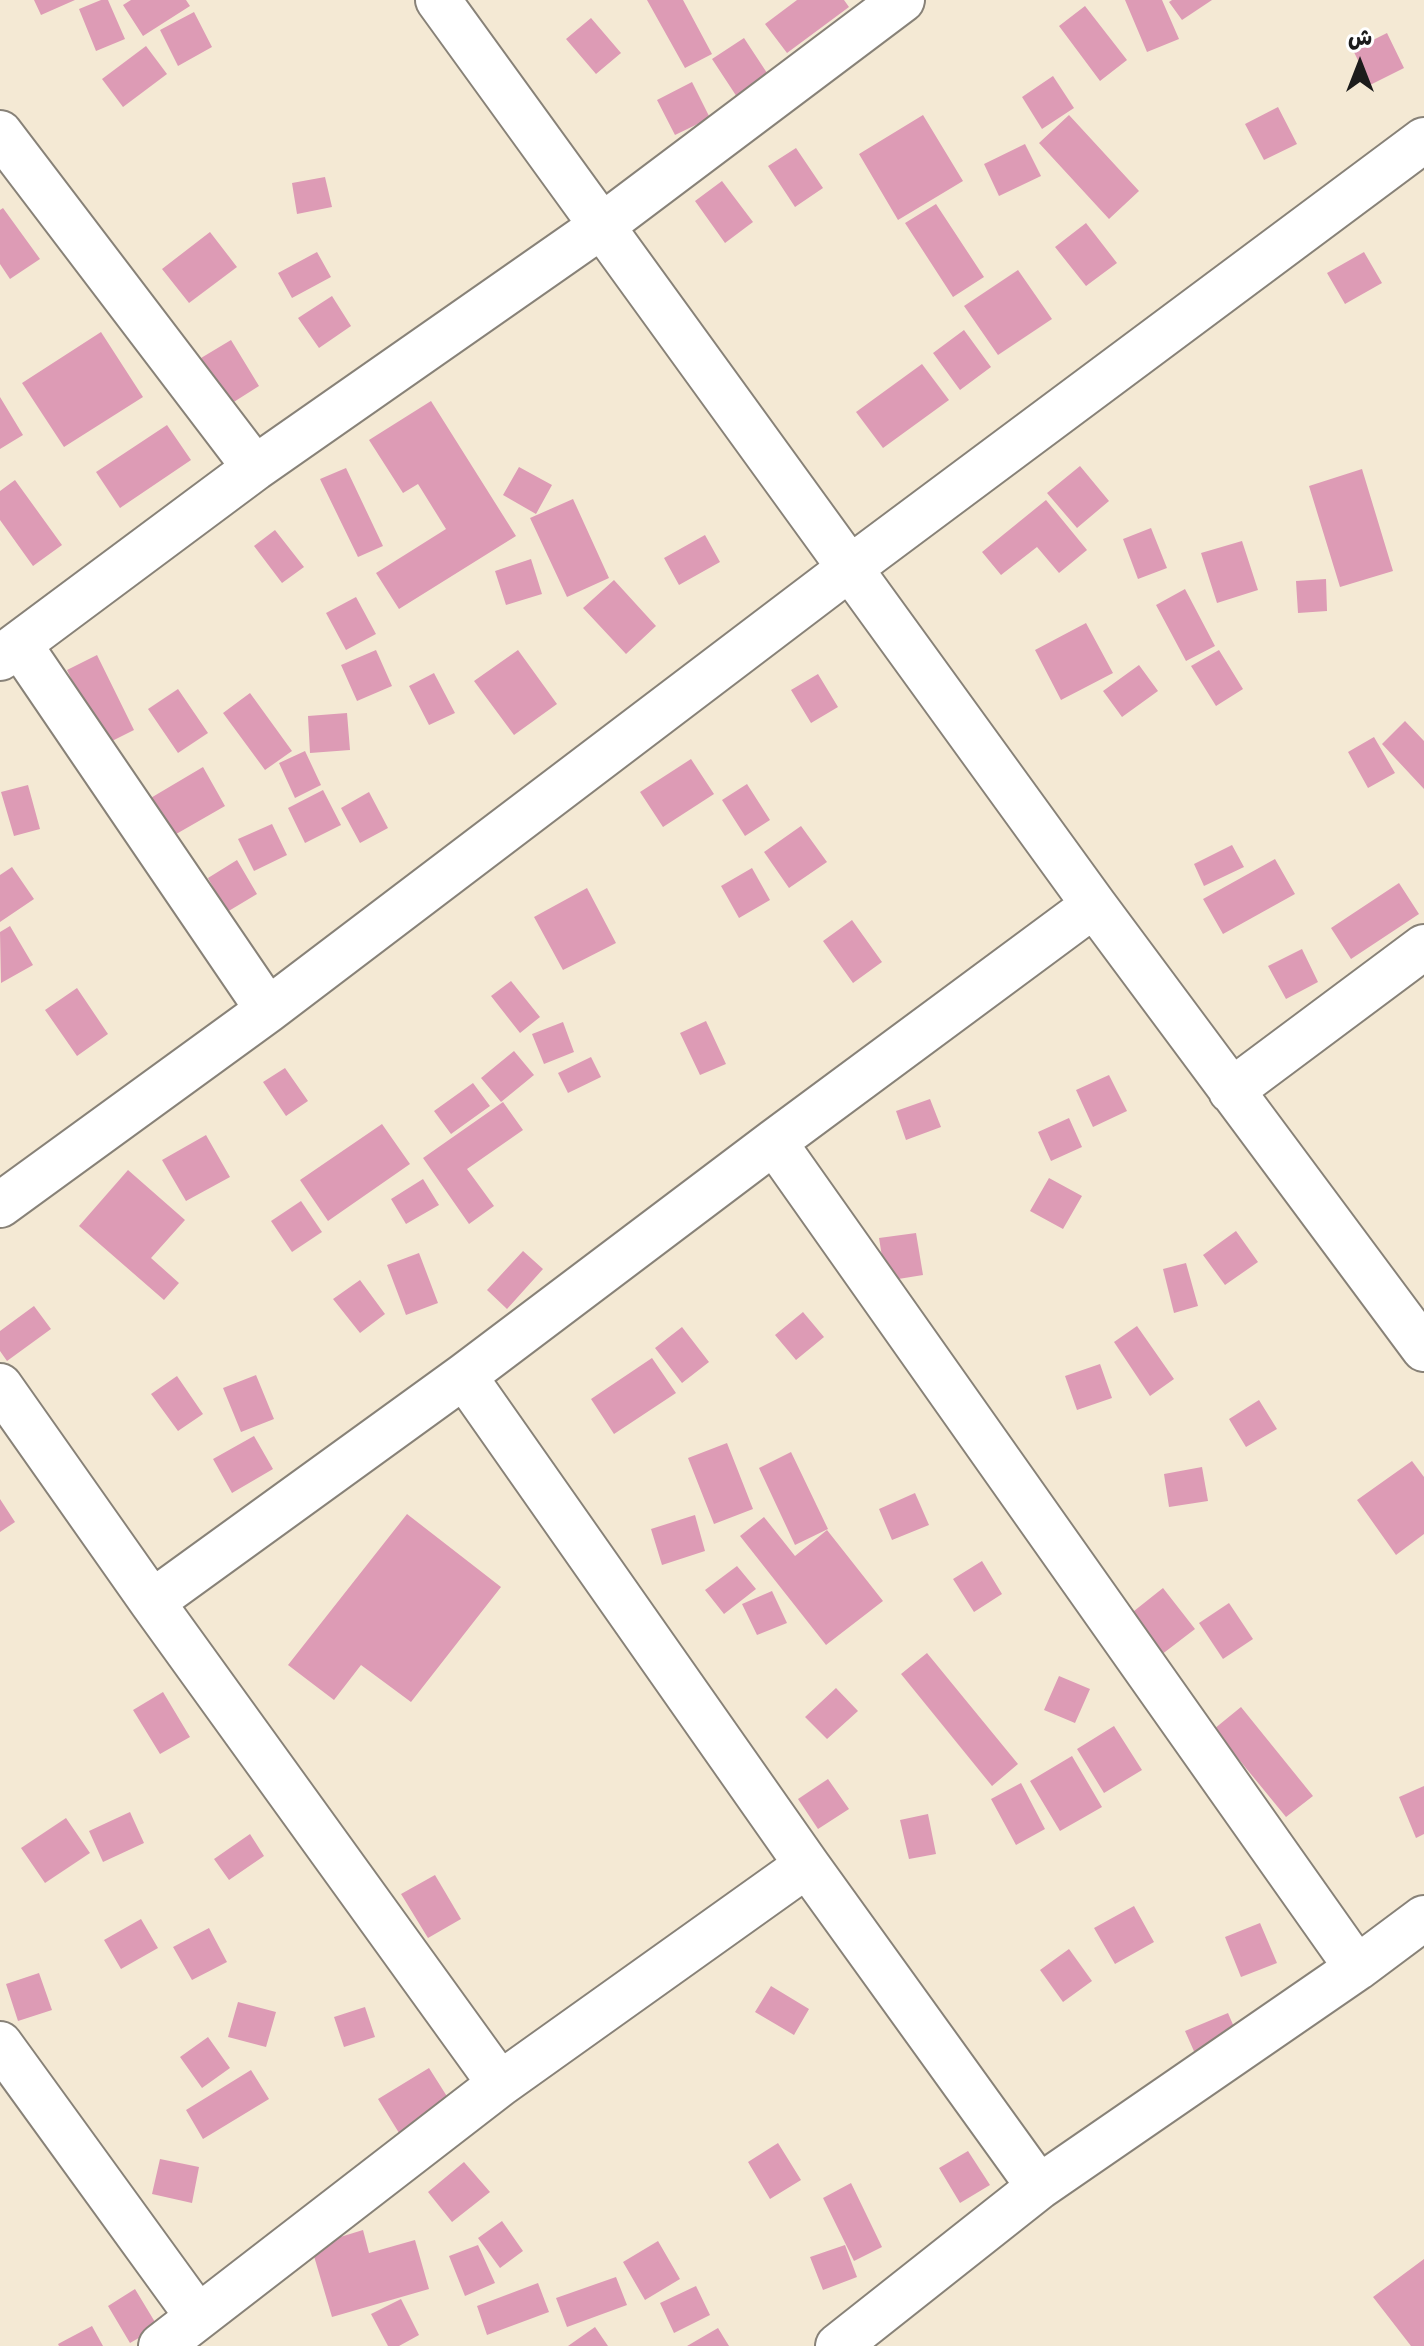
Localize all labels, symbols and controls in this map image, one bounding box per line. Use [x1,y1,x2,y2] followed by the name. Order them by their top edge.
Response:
[1348,22,1372,57] text: ش
[1320,24,1400,104] north arrow

